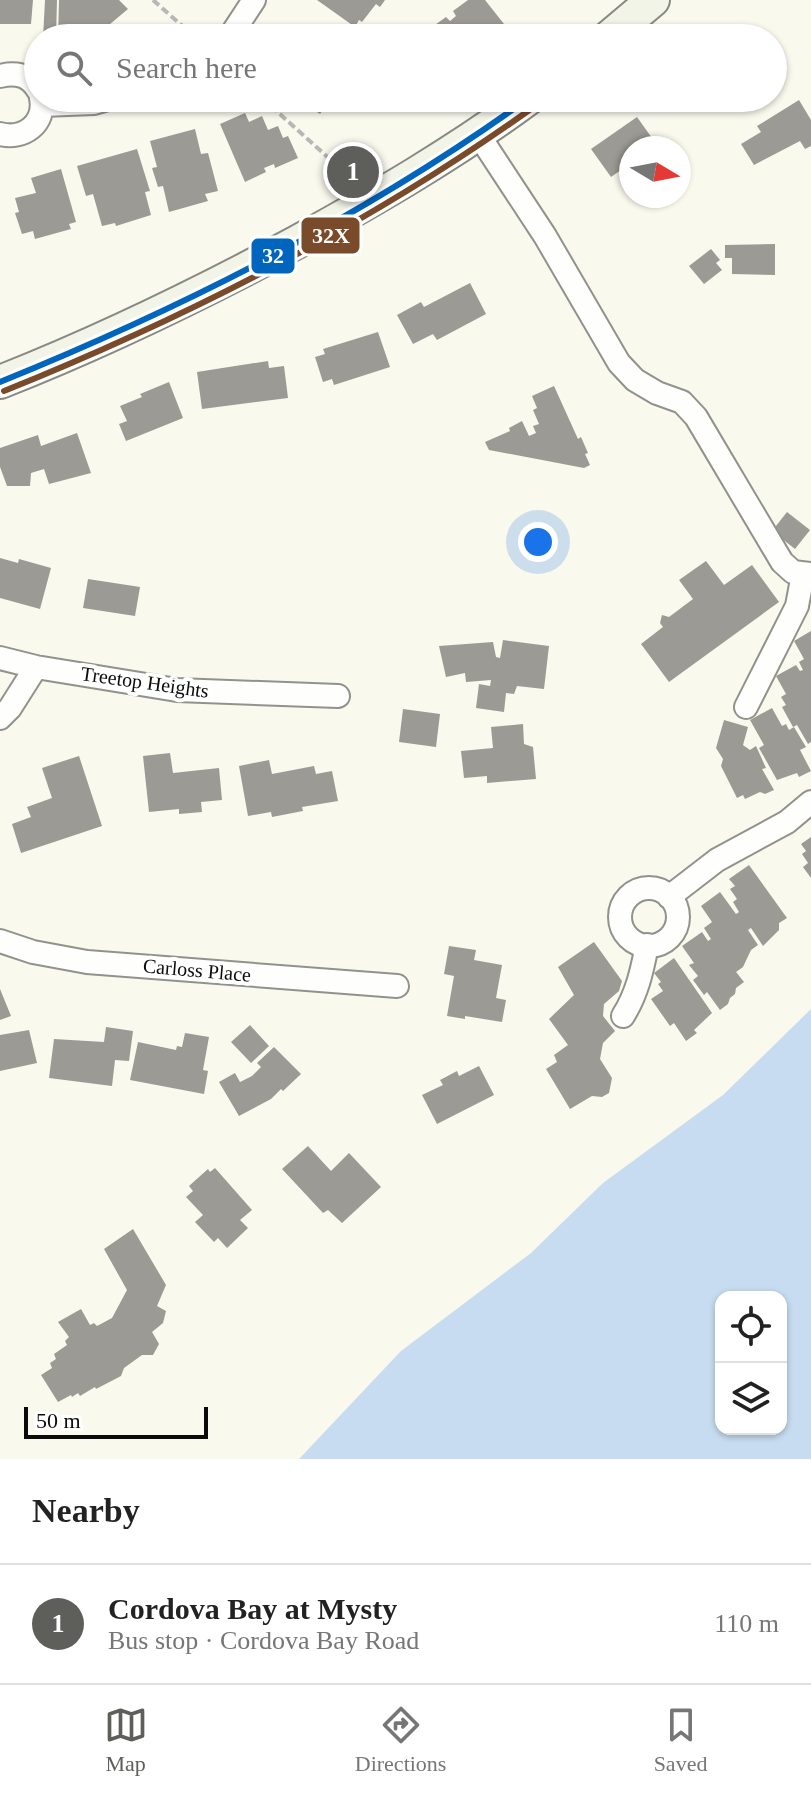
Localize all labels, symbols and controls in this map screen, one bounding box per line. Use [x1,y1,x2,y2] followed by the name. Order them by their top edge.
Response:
[24,24,787,112] search box
[52,46,96,90] icon: search
[116,51,257,84] text: Search here
[619,136,691,208] north arrow
[327,142,379,202] pin: 1
[300,216,361,255] line badge: 32X
[312,223,350,248] text: 32X
[250,237,296,275] line badge: 32
[262,243,284,268] text: 32
[518,522,558,562] your location
[80,662,210,703] street label: Treetop Heights
[142,954,252,986] street label: Carloss Place
[715,1291,787,1435] map controls
[715,1291,787,1363] button: locate
[715,1363,787,1435] button: layers
[24,1403,208,1439] scale bar
[36,1408,81,1433] text: 50 m
[32,1492,140,1529] text: Nearby
[108,1592,397,1625] text: Cordova Bay at Mysty
[52,1609,65,1638] text: 1
[714,1609,779,1638] text: 110 m
[108,1626,419,1655] text: Bus stop · Cordova Bay Road
[104,1703,148,1777] tab: Map
[355,1703,446,1777] tab: Directions
[654,1703,707,1777] tab: Saved

